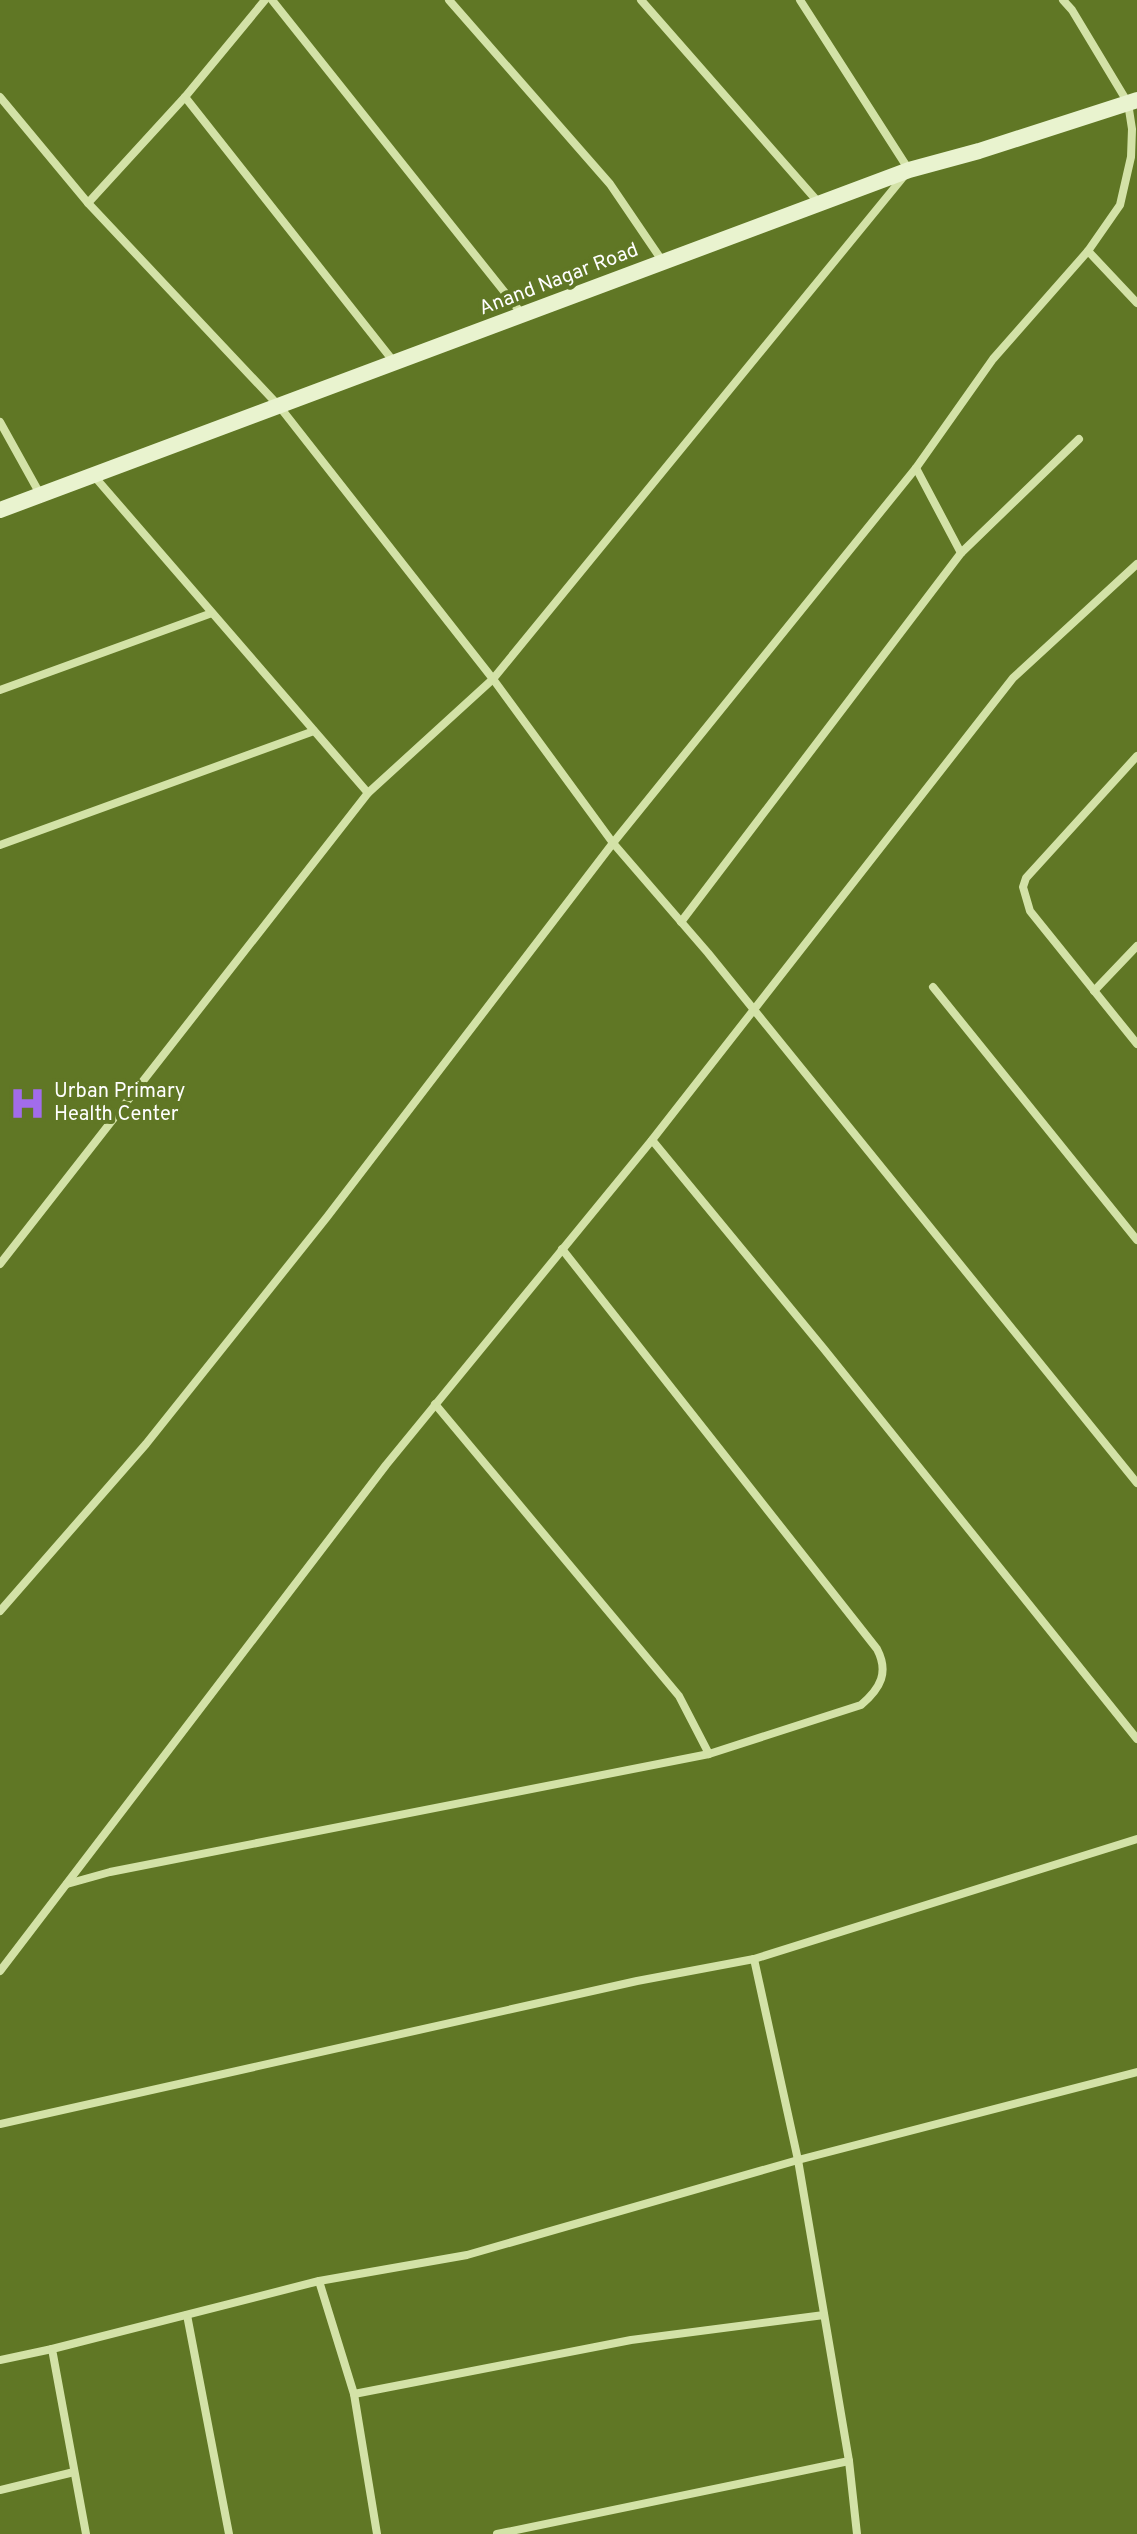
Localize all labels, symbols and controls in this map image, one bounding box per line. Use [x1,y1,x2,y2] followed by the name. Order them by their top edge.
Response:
[476,238,642,322] street label: Anand Nagar Road
[54,1079,185,1128] place label: Urban Primary Health Center
[9,1084,47,1122] hospital icon: Urban Primary Health Center

